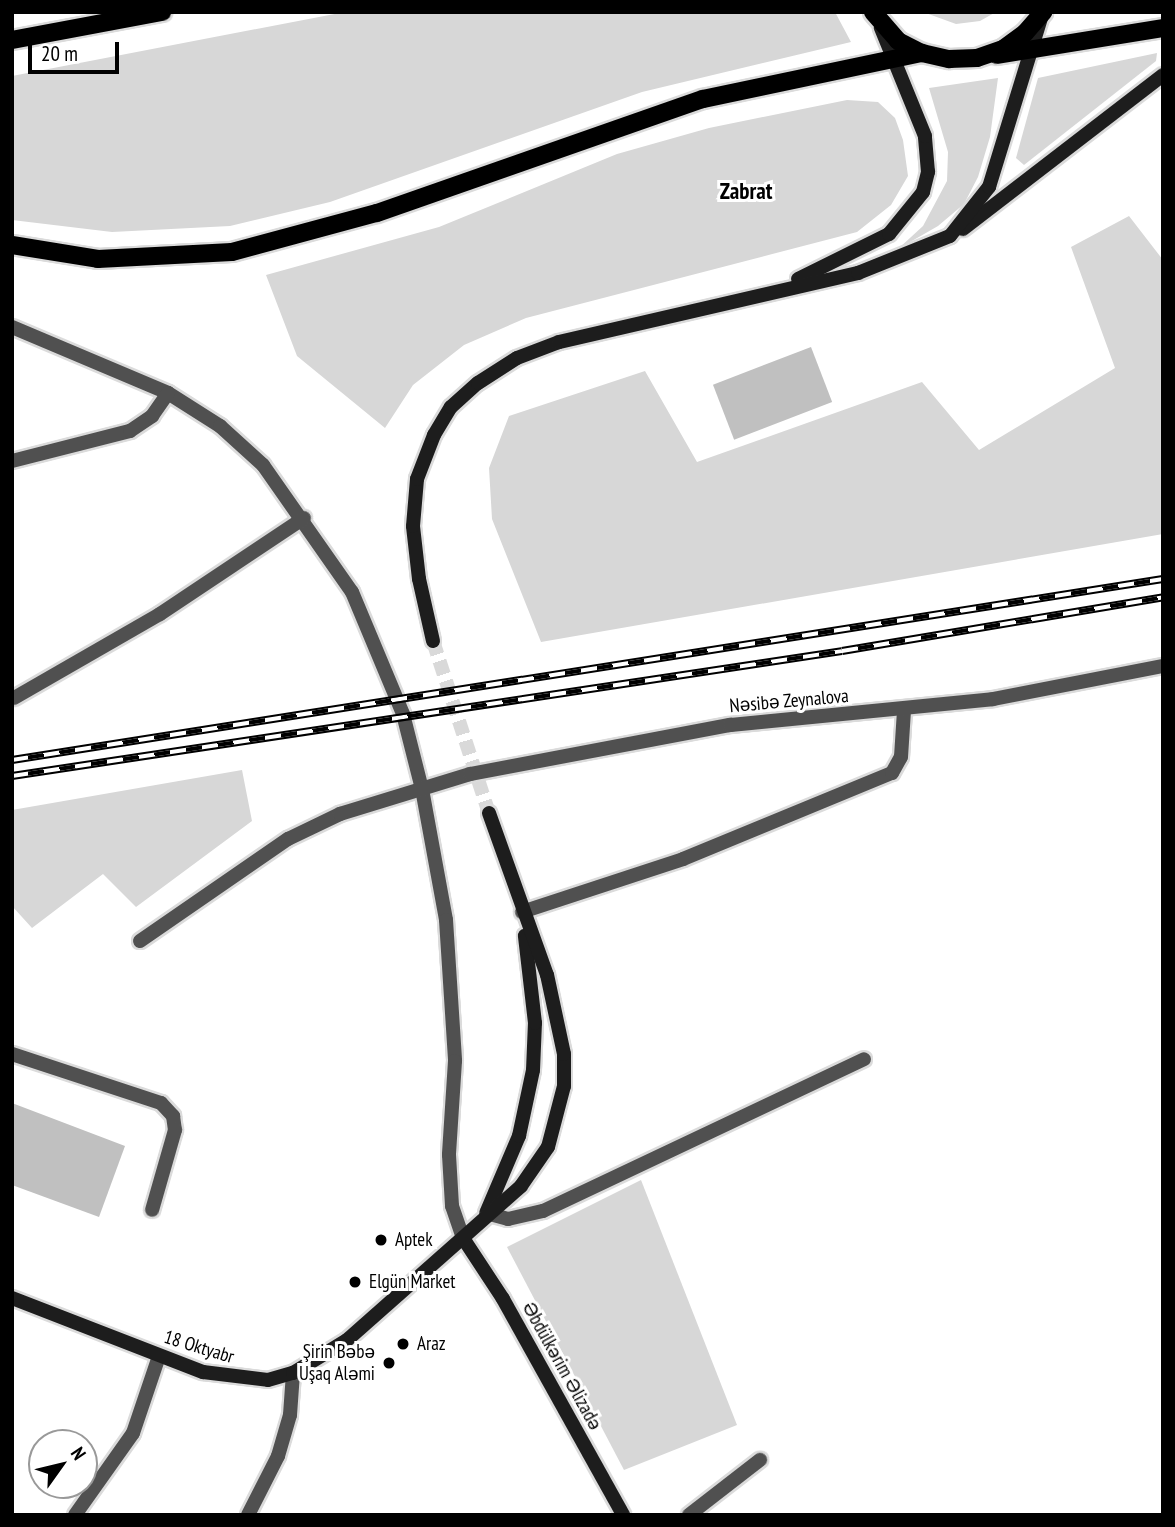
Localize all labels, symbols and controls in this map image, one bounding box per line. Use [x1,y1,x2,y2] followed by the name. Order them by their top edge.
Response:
[32,28,122,72] scale bar
[41,40,78,67] text: 20 m
[720,177,772,205] district label: Zabrat
[728,684,850,718] street label: Nəsibə Zeynalova
[395,1229,433,1251] place label: Aptek
[373,1232,389,1248] marker: Aptek
[369,1271,456,1293] place label: Elgün Market
[347,1274,363,1290] marker: Elgün Market
[517,1298,607,1434] street label: Əbdülkərim Əlizadə
[161,1326,237,1368] street label: 18 Oktyabr
[417,1333,446,1355] place label: Araz
[395,1336,411,1352] marker: Araz
[298,1341,375,1385] place label: Şirin Bəbə Uşaq Aləmi
[381,1355,397,1371] marker: Şirin Bəbə Uşaq Aləmi
[28,1429,98,1499] north arrow
[66,1442,92,1464] text: N

